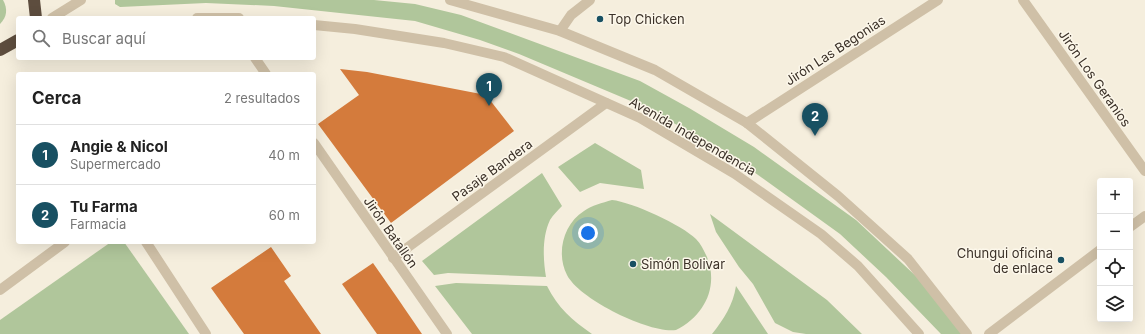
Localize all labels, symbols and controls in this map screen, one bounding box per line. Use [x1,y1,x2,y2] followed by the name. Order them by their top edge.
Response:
[608,11,685,27] place label: Top Chicken
[782,12,888,88] street label: Jirón Las Begonias
[595,14,605,24] marker: Top Chicken
[16,16,316,60] search box
[1055,26,1135,130] street label: Jirón Los Geranios
[30,27,52,49] icon: search
[62,29,146,48] text: Buscar aquí
[476,73,502,106] pin: 1
[32,88,81,108] text: Cerca
[224,90,300,106] text: 2 resultados
[627,93,759,179] street label: Avenida Independencia
[802,103,828,136] pin: 2
[449,135,535,205] street label: Pasaje Bandera
[70,137,168,156] text: Angie & Nicol
[42,147,48,163] text: 1
[268,147,300,163] text: 40 m
[70,156,161,172] text: Supermercado
[1097,178,1133,322] map controls
[1097,178,1133,214] button: +
[360,193,422,271] street label: Jirón Batallón
[70,197,138,216] text: Tu Farma
[41,207,49,223] text: 2
[269,207,300,223] text: 60 m
[1097,214,1133,250] button: −
[70,216,126,232] text: Farmacia
[578,223,598,243] your location
[957,245,1053,276] place label: Chungui oficina de enlace
[1097,250,1133,286] button: locate
[1056,255,1066,265] marker: Chungui oficina de enlace
[641,256,725,272] place label: Simón Bolivar
[628,259,638,269] marker: Simón Bolivar
[1097,286,1133,322] button: layers

